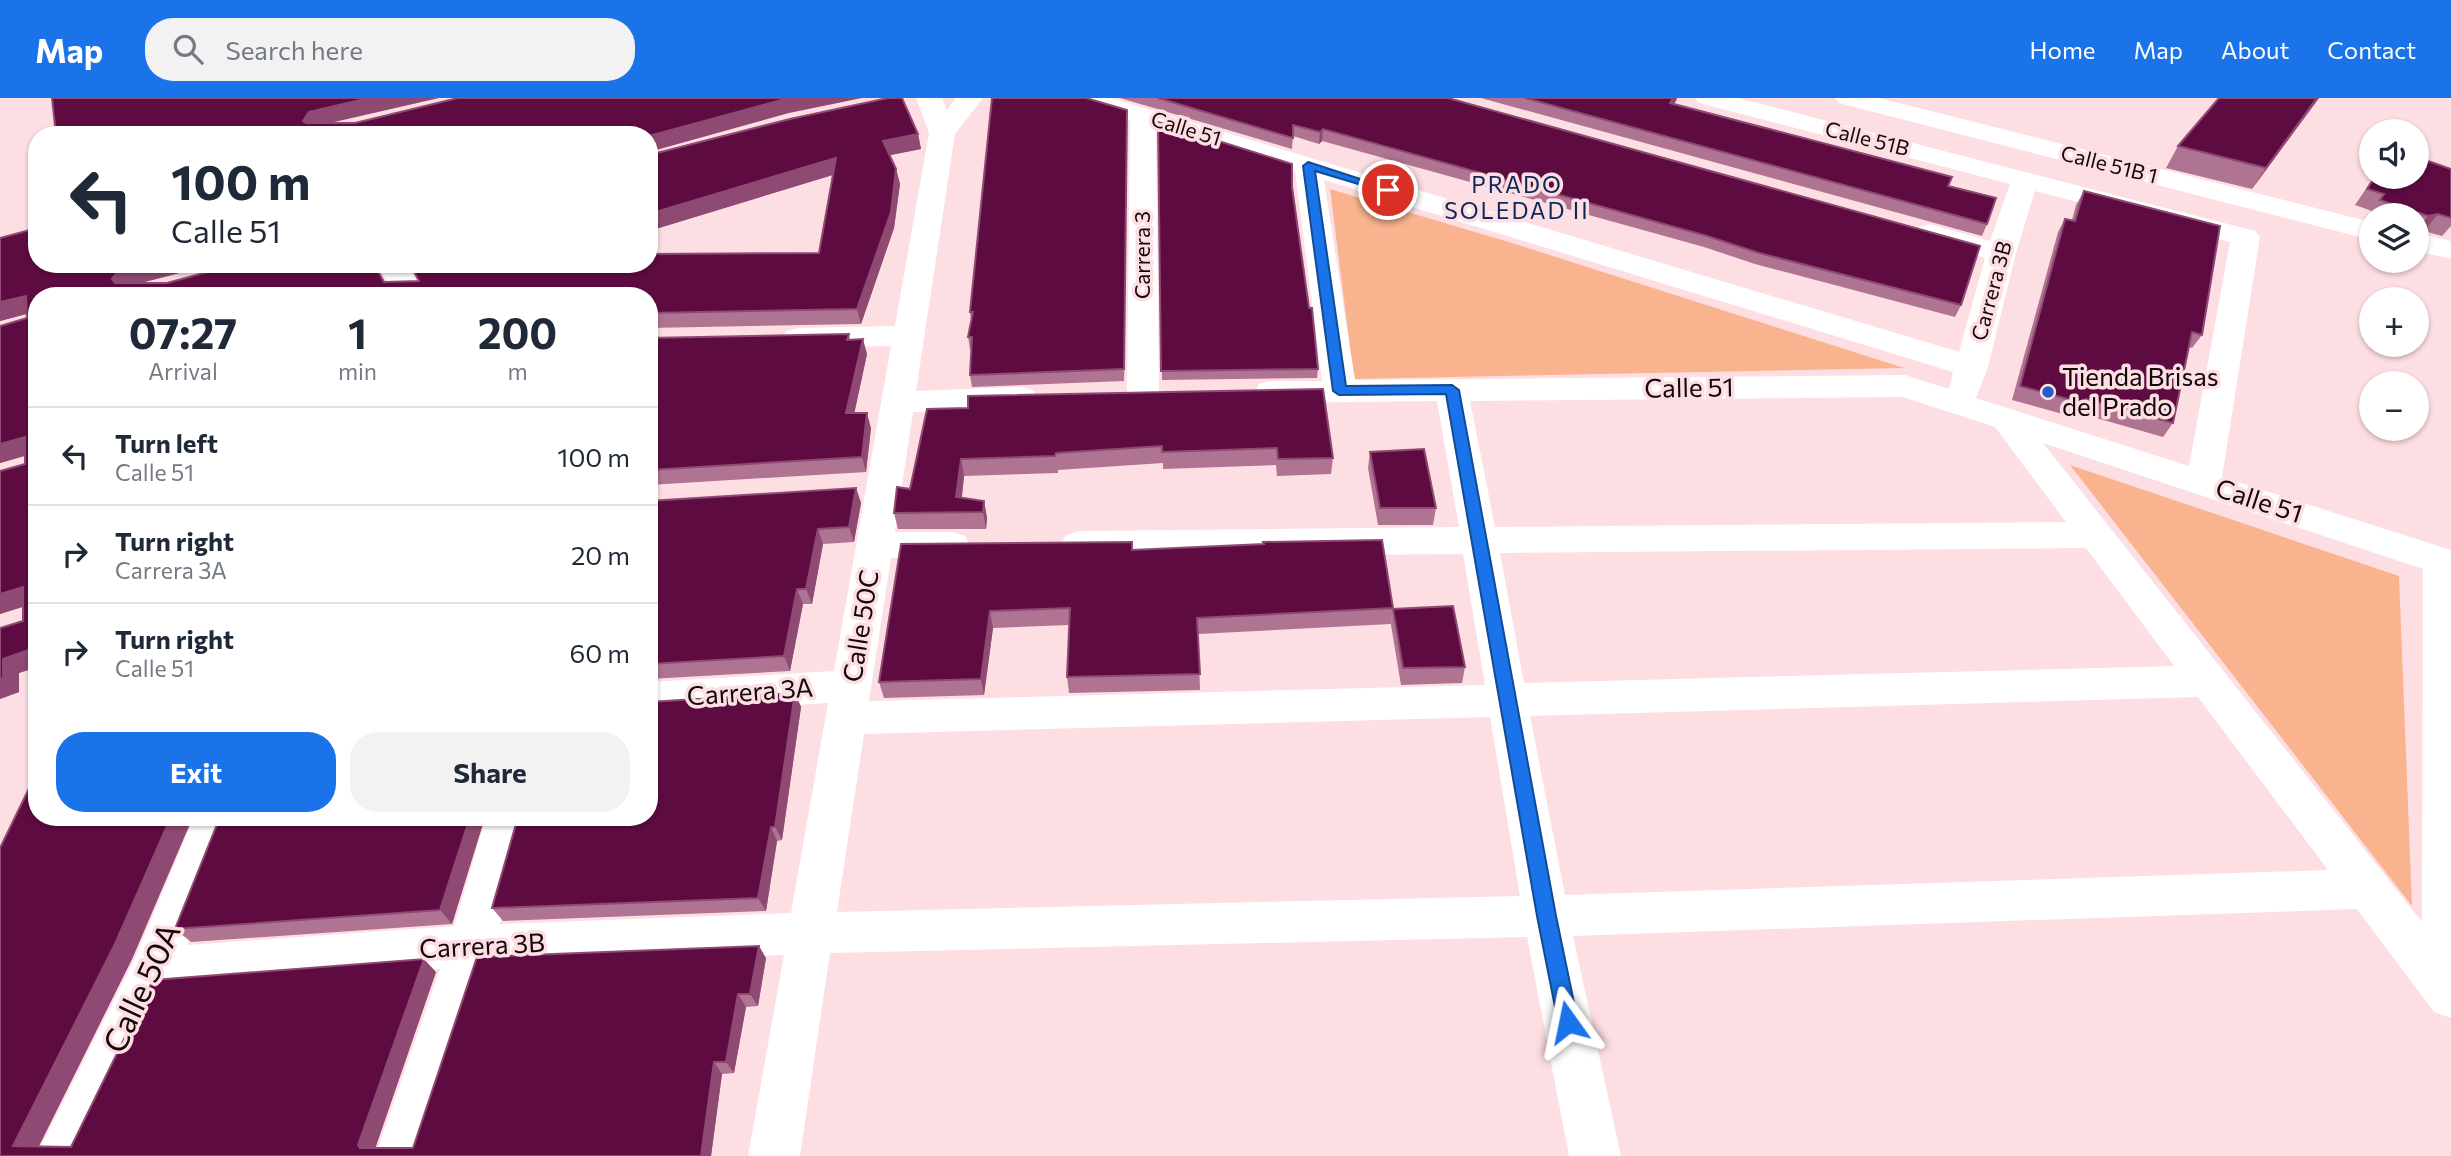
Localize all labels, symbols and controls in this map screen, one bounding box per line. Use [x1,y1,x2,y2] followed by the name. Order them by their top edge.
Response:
[145,18,635,81] search box
[35,29,103,70] text: Map
[169,30,207,68] icon: search
[225,34,363,65] text: Search here
[2030,35,2096,64] text: Home
[2134,35,2183,64] text: Map
[2221,35,2289,64] text: About
[2327,35,2416,64] text: Contact
[1148,105,1225,150] street label: Calle 51
[1823,115,1912,160] street label: Calle 51B
[2359,119,2429,441] map controls
[2359,119,2429,189] button: sound
[2058,139,2160,188] street label: Calle 51B 1
[171,150,310,210] text: 100 m
[56,154,147,245] icon: left
[1358,160,1418,220] pin
[1444,170,1590,224] district label: PRADO SOLEDAD II
[1369,171,1407,209] icon: arrive
[2359,203,2429,273] button: layers
[171,210,281,250] text: Calle 51
[1129,211,1154,299] street label: Carrera 3
[1965,238,2016,343] street label: Carrera 3B
[2359,287,2429,357] button: +
[129,306,237,358] text: 07:27
[348,306,367,358] text: 1
[478,306,557,358] text: 200
[148,357,218,385] text: Arrival
[338,357,377,385] text: min
[507,357,528,385] text: m
[2062,360,2219,421] place label: Tienda Brisas del Prado
[1644,370,1734,403] street label: Calle 51
[2359,371,2429,441] button: −
[2040,384,2056,400] marker: Tienda Brisas del Prado
[115,427,218,458] text: Turn left
[56,437,94,475] icon: left
[557,441,630,472] text: 100 m
[115,458,194,486] text: Calle 51
[2212,471,2307,528] street label: Calle 51
[115,525,234,556] text: Turn right
[56,535,94,573] icon: right
[571,539,630,570] text: 20 m
[115,556,227,584] text: Carrera 3A
[835,568,884,684] street label: Calle 50C
[115,623,234,654] text: Turn right
[56,633,94,671] icon: right
[570,637,630,668] text: 60 m
[115,654,194,682] text: Calle 51
[686,671,814,710] street label: Carrera 3A
[56,732,336,812] button: Exit
[350,732,630,812] button: Share
[93,916,188,1058] street label: Calle 50A
[418,926,546,963] street label: Carrera 3B
[1531,985,1605,1059] position arrow

